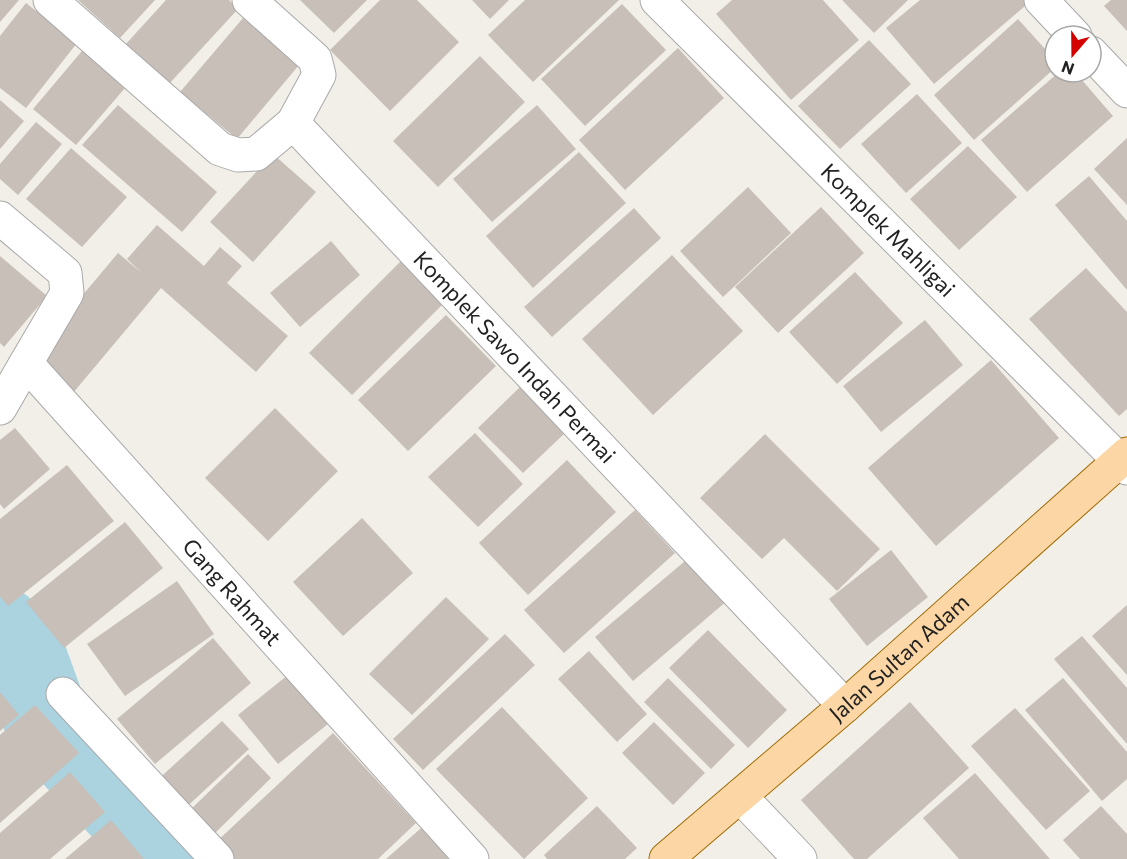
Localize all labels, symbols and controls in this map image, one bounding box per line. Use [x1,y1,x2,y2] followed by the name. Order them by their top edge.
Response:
[1043,24,1103,84] north arrow
[1059,58,1077,80] text: N
[816,157,961,302] street label: Komplek Mahligai
[408,245,622,468] street label: Komplek Sawo Indah Permai
[177,533,287,651] street label: Gang Rahmat
[823,588,974,727] street label: Jalan Sultan Adam

